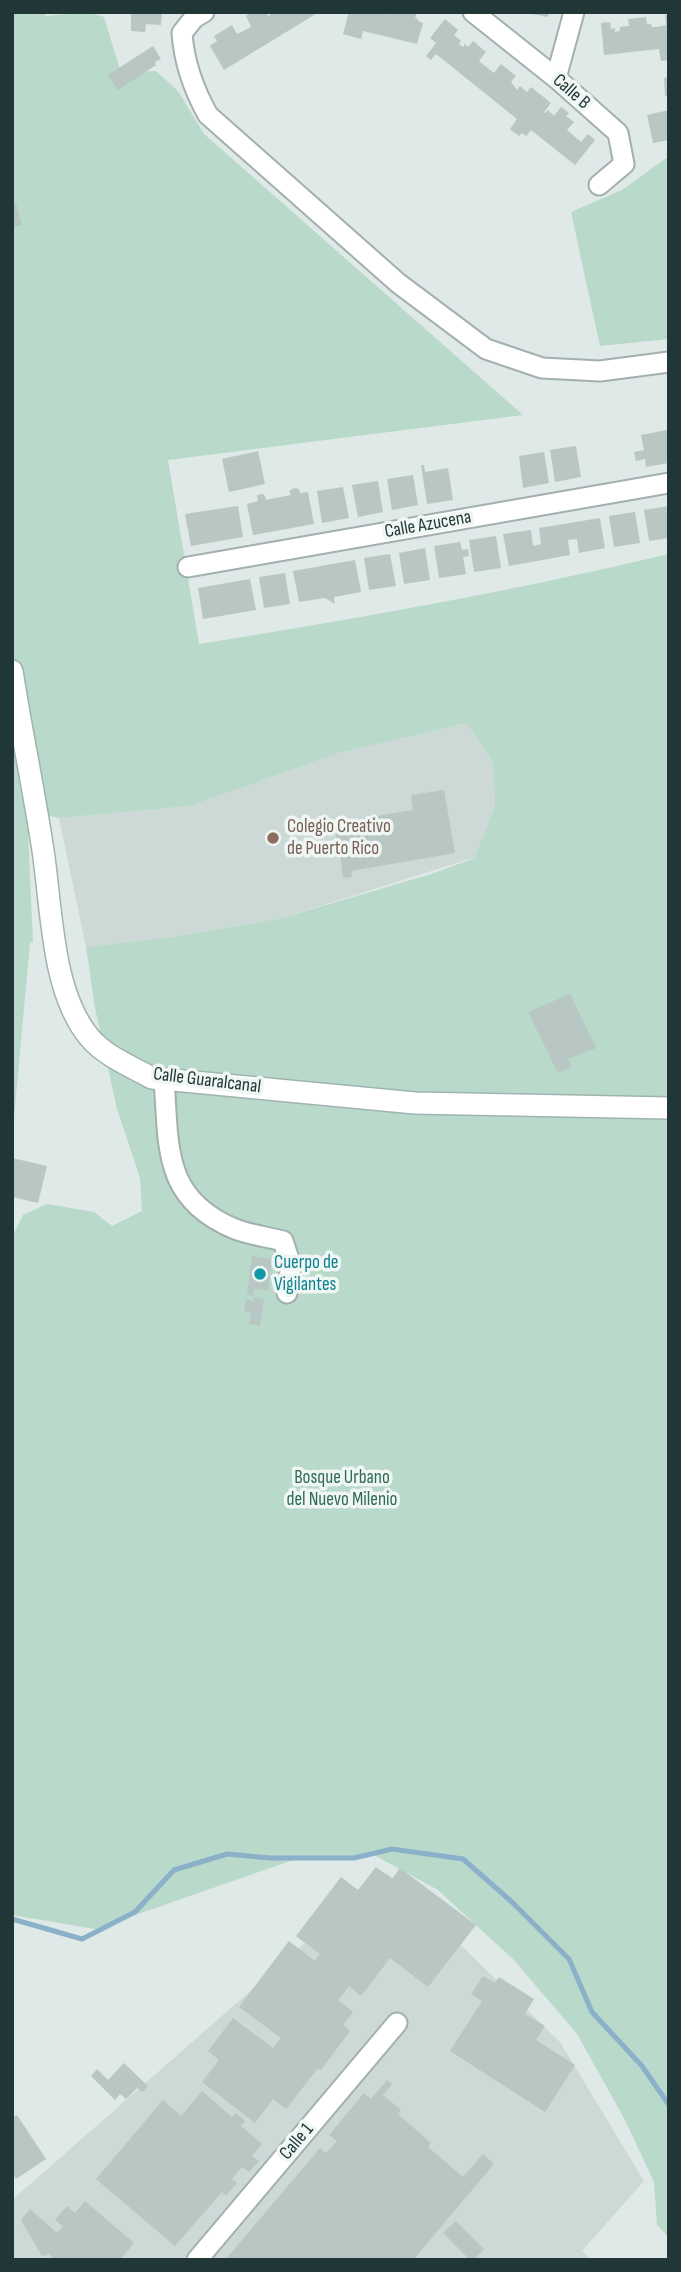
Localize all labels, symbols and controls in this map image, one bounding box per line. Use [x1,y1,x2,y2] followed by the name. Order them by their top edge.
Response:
[548,69,594,115] street label: Calle B
[383,506,473,544] street label: Calle Azucena
[287,816,391,860] place label: Colegio Creativo de Puerto Rico
[265,830,281,846] marker: Colegio Creativo de Puerto Rico
[152,1063,262,1099] street label: Calle Guaralcanal
[274,1252,339,1296] place label: Cuerpo de Vigilantes
[252,1266,268,1282] marker: Cuerpo de Vigilantes
[287,1467,397,1511] park label: Bosque Urbano del Nuevo Milenio
[275,2119,319,2165] street label: Calle 1

